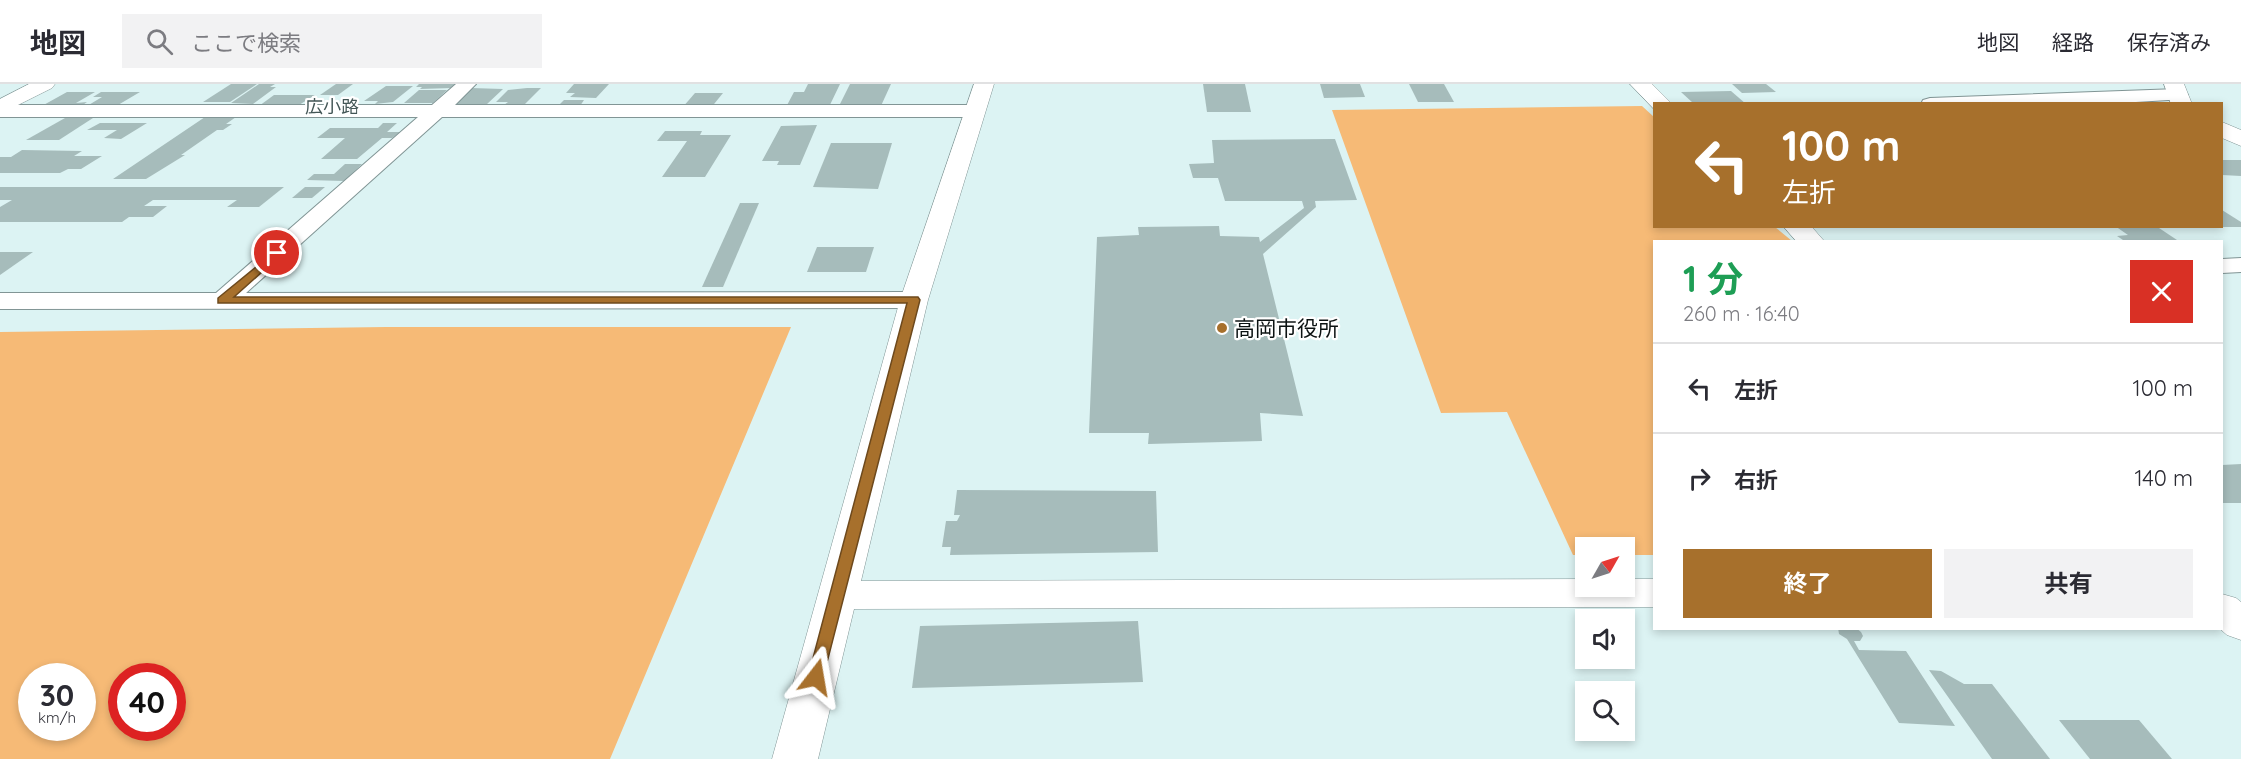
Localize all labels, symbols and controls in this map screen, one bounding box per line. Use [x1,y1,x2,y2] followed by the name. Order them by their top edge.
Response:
[122,14,542,68] search box
[30,25,86,60] text: 地図
[143,25,176,58] icon: search
[191,29,301,57] text: ここで検索
[1977,29,2019,55] text: 地図
[2052,29,2094,55] text: 経路
[2127,29,2211,55] text: 保存済み
[305,95,359,118] district label: 広小路
[1782,119,1900,172] text: 100 m
[1683,126,1761,204] icon: left
[1782,175,1836,209] text: 左折
[251,227,302,278] pin
[260,236,293,269] icon: arrive
[1683,256,1743,301] text: 1 分
[2130,260,2193,323] button: close
[1683,301,1800,326] text: 260 m · 16:40
[1234,315,1339,341] place label: 高岡市役所
[1215,321,1229,335] marker: 高岡市役所
[1683,372,1716,405] icon: left
[2133,374,2193,402] text: 100 m
[1734,376,1778,404] text: 左折
[1683,462,1716,495] icon: right
[2134,464,2193,492] text: 140 m
[1734,466,1778,494] text: 右折
[1575,537,1635,597] north arrow
[1575,537,1635,741] map controls
[1683,549,1932,618] button: 終了
[1944,549,2193,618] button: 共有
[1575,609,1635,669] button: sound
[784,645,848,709] position arrow
[108,663,186,741] speed limit sign: 40
[40,676,74,714] text: 30
[1575,681,1635,741] button: search
[38,708,76,727] text: km/h

